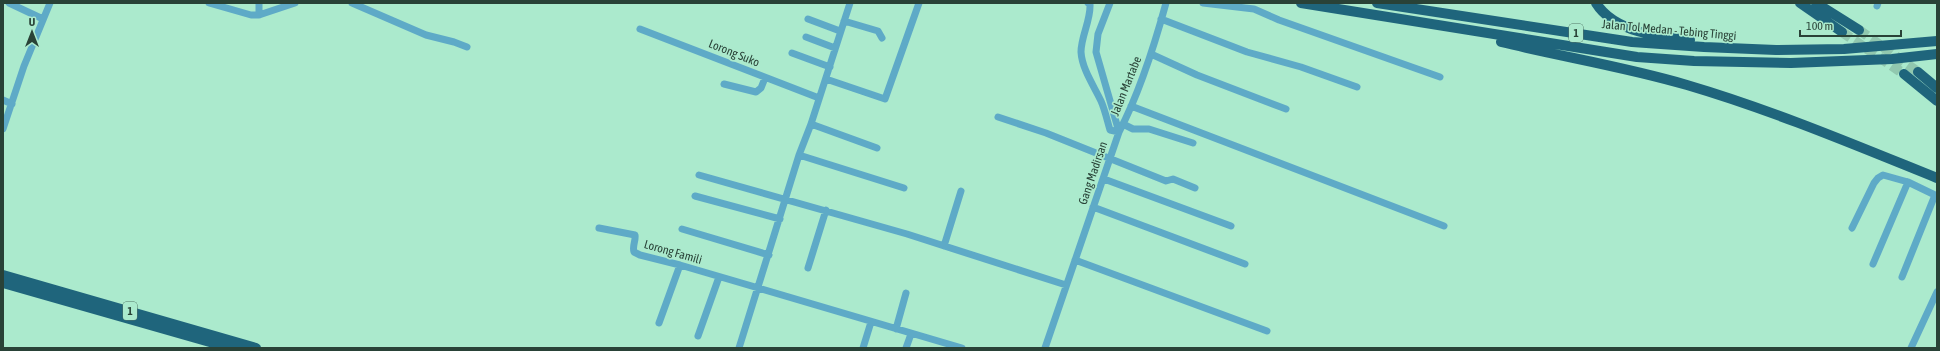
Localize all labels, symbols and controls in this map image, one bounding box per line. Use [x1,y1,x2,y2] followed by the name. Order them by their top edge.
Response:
[12,12,52,52] north arrow
[1800,12,1901,38] scale bar
[29,16,35,28] text: U
[1601,17,1737,43] street label: Jalan Tol Medan - Tebing Tinggi
[1806,19,1833,33] text: 100 m
[1569,24,1583,42] road number: 1
[707,36,762,70] street label: Lorong Suko
[1108,54,1144,118] street label: Jalan Martabe
[1076,140,1110,206] street label: Gang Madirsan
[642,237,704,267] street label: Lorong Famili
[123,302,137,320] road number: 1

